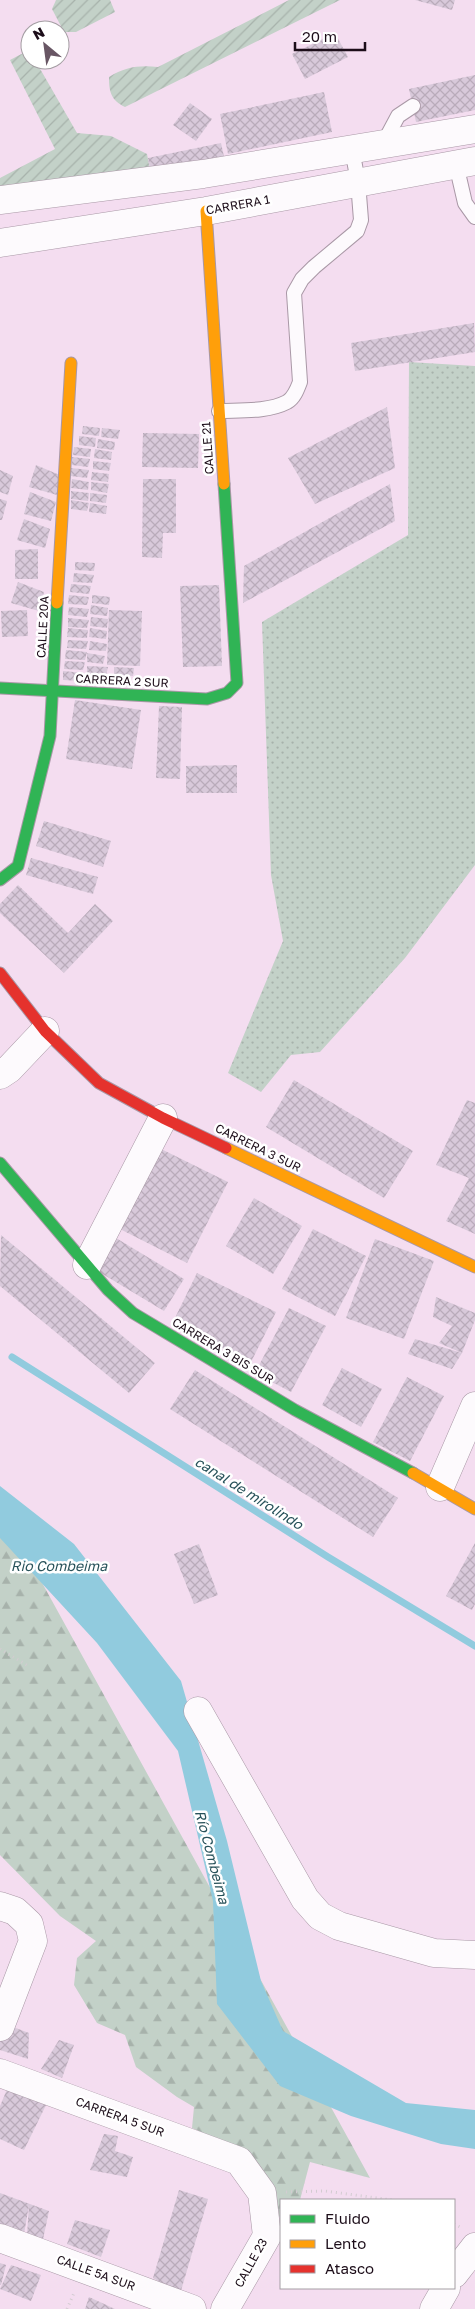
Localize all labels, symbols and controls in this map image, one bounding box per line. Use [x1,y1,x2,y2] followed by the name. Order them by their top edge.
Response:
[20,20,70,70] north arrow
[295,20,365,52] scale bar
[30,23,47,43] text: N
[302,27,337,45] text: 20 m
[205,191,271,218] street label: CARRERA 1
[198,421,217,475] street label: CALLE 21
[33,595,52,659] street label: CALLE 20A
[75,671,169,690] street label: CARRERA 2 SUR
[213,1120,303,1175] street label: CARRERA 3 SUR
[170,1314,277,1387] street label: CARRERA 3 BIS SUR
[192,1453,308,1533] water label: canal de mirolindo
[11,1557,108,1574] water label: Rio Combeima
[192,1808,233,1907] water label: Río Combeima
[74,2094,167,2140] street label: CARRERA 5 SUR
[280,2199,455,2289] legend
[325,2209,370,2227] text: Fluido
[325,2234,366,2252] text: Lento
[231,2236,270,2290] street label: CALLE 23
[55,2251,138,2294] street label: CALLE 5A SUR
[325,2259,374,2277] text: Atasco

